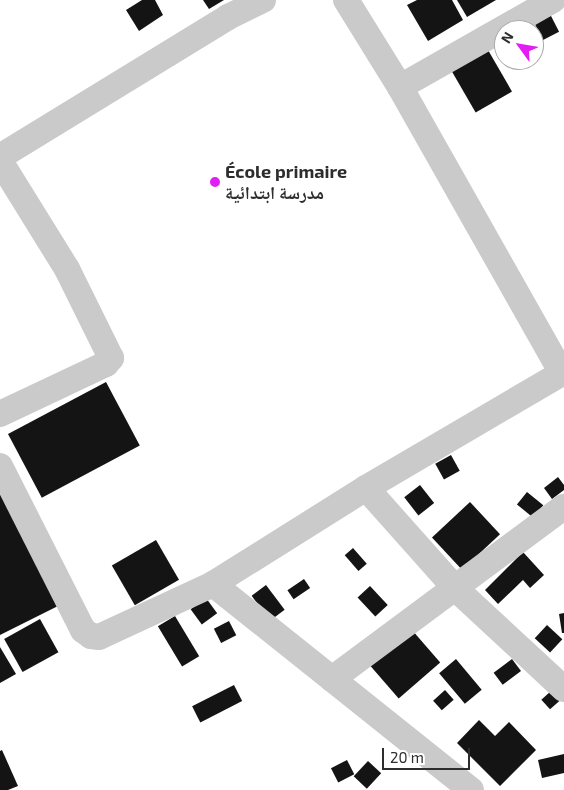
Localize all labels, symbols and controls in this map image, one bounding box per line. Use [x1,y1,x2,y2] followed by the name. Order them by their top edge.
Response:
[494,20,544,70] north arrow
[497,29,517,46] text: N
[225,161,347,203] place label: École primaire مدرسة ابتدائية
[209,176,221,188] marker: École primaire مدرسة ابتدائية
[384,738,472,770] scale bar
[390,748,424,766] text: 20 m

